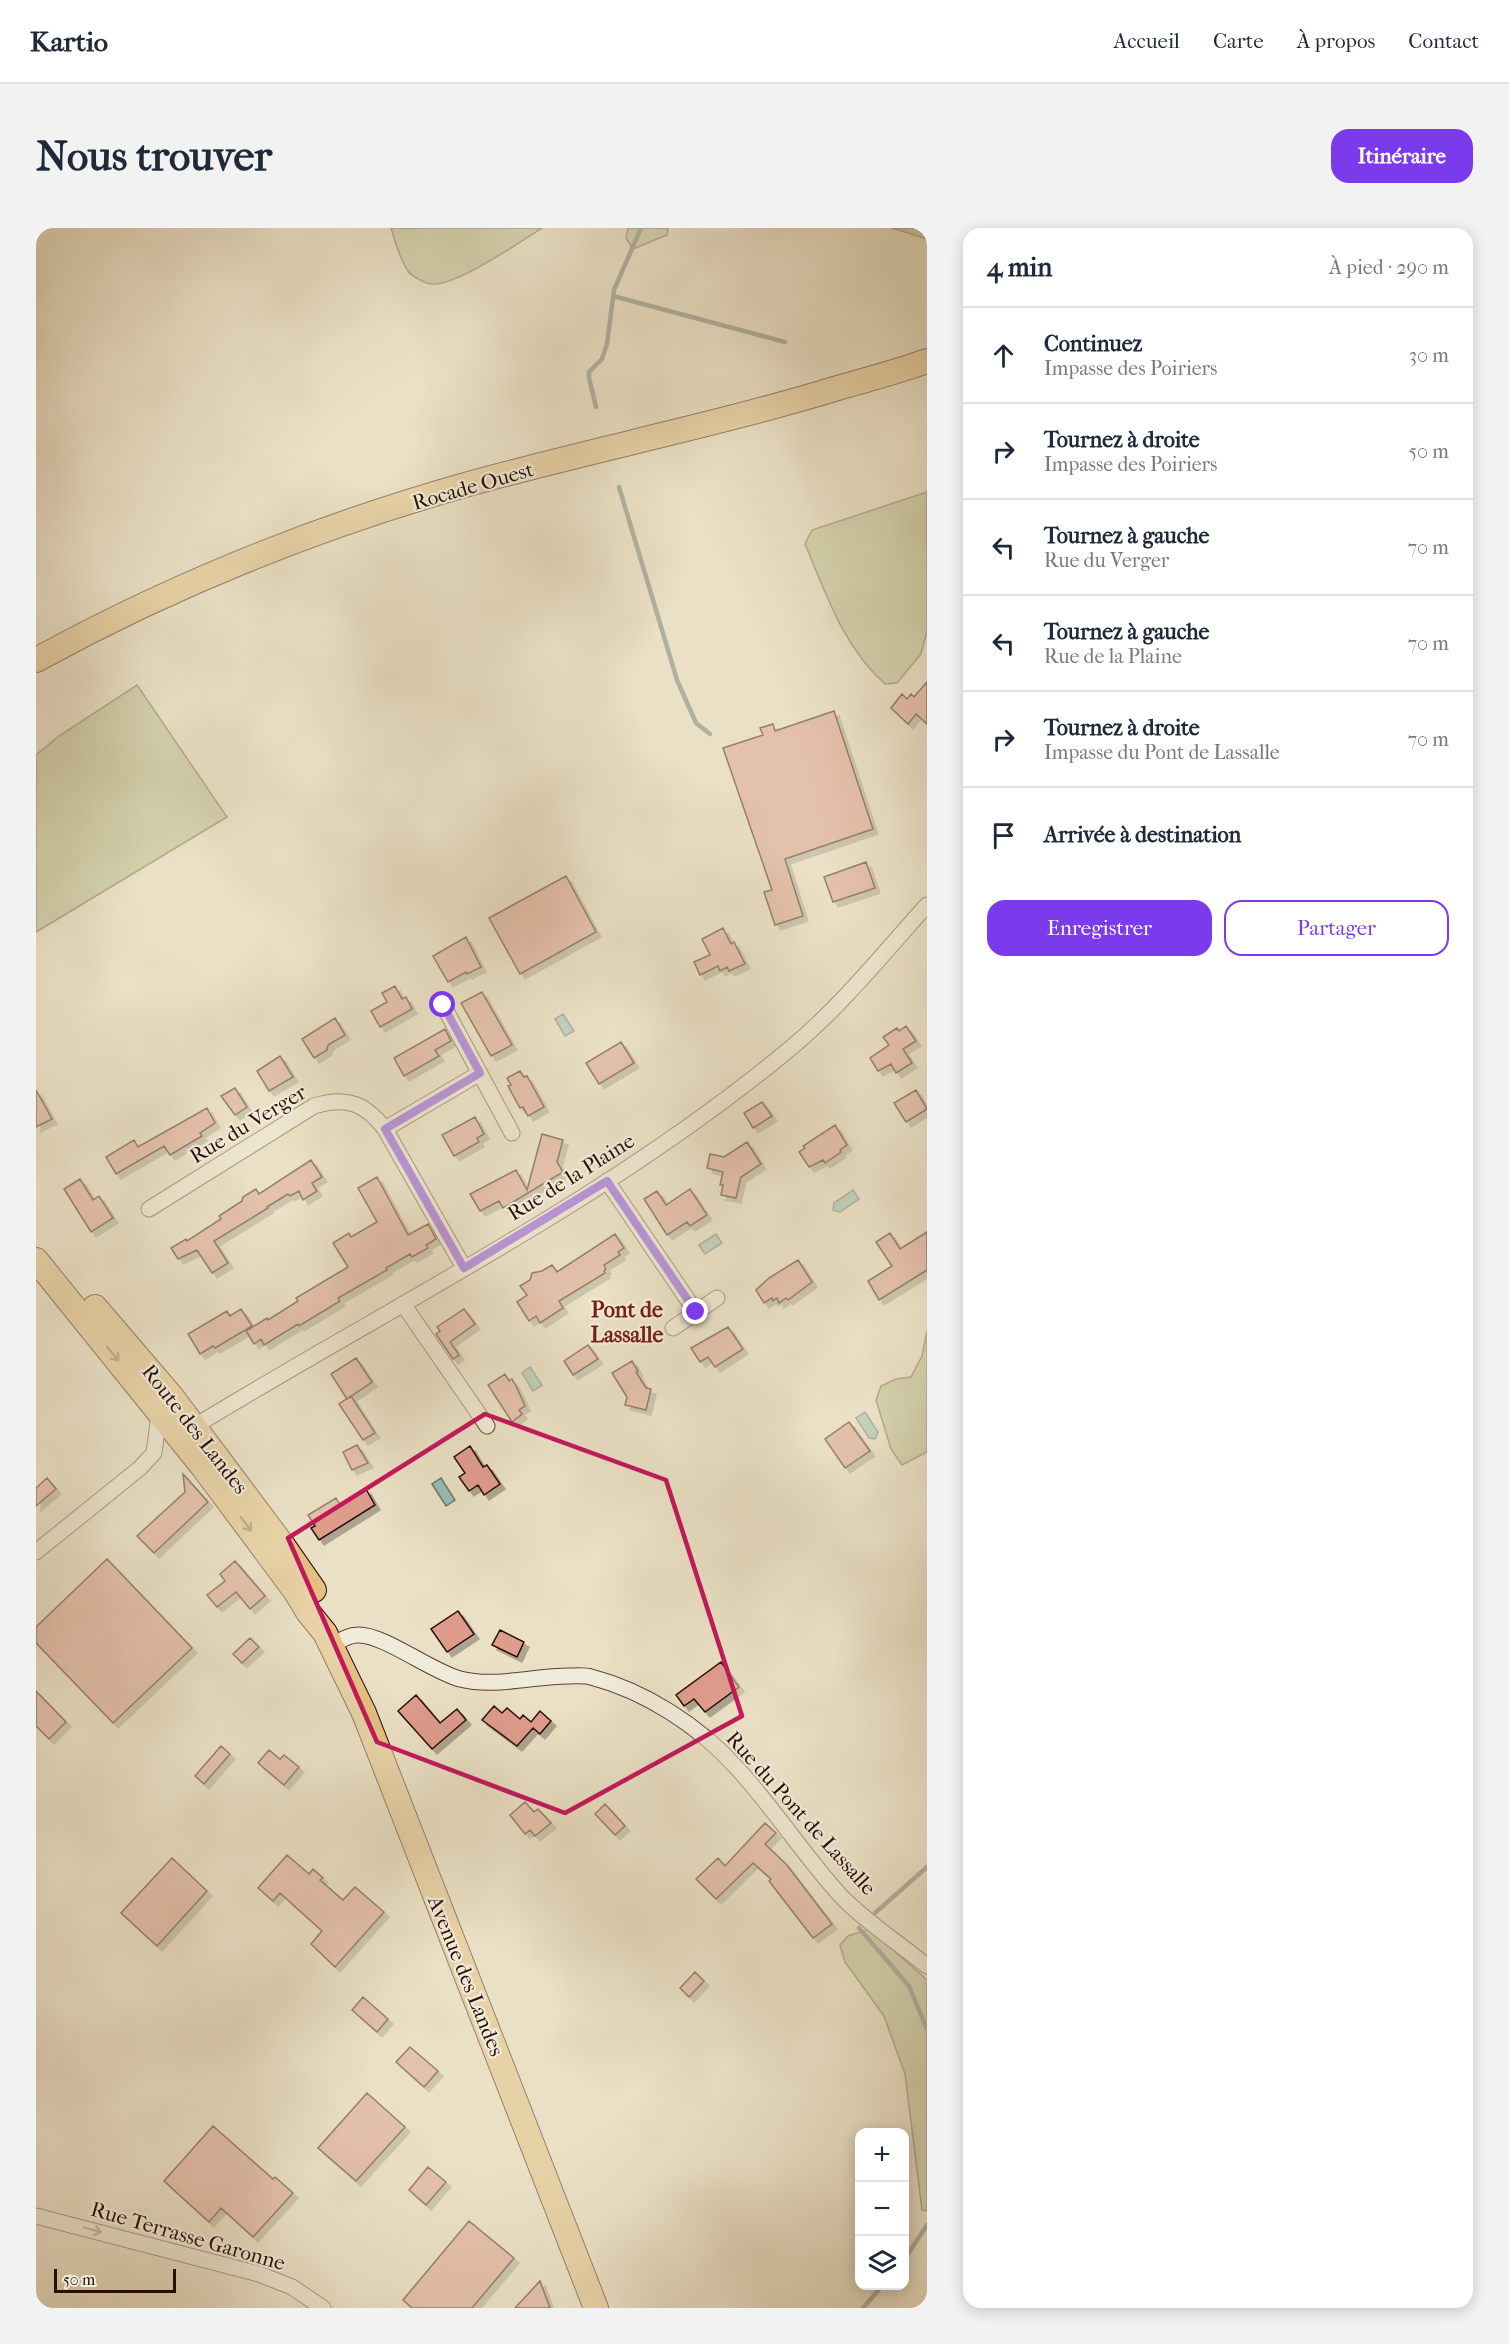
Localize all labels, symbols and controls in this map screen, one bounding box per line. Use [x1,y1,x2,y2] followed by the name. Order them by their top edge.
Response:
[30,25,108,58] text: Kartio
[1114,29,1180,53] text: Accueil
[1213,29,1264,53] text: Carte
[1297,29,1375,53] text: À propos
[1408,29,1479,53] text: Contact
[1331,129,1473,183] button: Itinéraire
[36,132,272,181] text: Nous trouver
[987,252,1052,283] text: 4 min
[1329,256,1449,279] text: À pied · 290 m
[1044,331,1142,357] text: Continuez
[987,339,1020,372] icon: ahead
[1409,344,1449,367] text: 30 m
[1044,357,1218,380] text: Impasse des Poiriers
[1044,427,1200,453] text: Tournez à droite
[987,435,1020,468] icon: right
[1408,440,1449,463] text: 50 m
[1044,453,1218,476] text: Impasse des Poiriers
[410,457,537,515] street label: Rocade Ouest
[1044,523,1209,549] text: Tournez à gauche
[987,531,1020,564] icon: left
[1407,536,1449,559] text: 70 m
[1044,549,1169,572] text: Rue du Verger
[1044,619,1209,645] text: Tournez à gauche
[987,627,1020,660] icon: left
[1407,632,1449,655] text: 70 m
[1044,645,1182,668] text: Rue de la Plaine
[1044,715,1200,741] text: Tournez à droite
[987,723,1020,756] icon: right
[1407,728,1449,751] text: 70 m
[1044,741,1280,764] text: Impasse du Pont de Lassalle
[987,819,1020,852] icon: arrive
[1044,822,1241,848] text: Arrivée à destination
[987,900,1212,956] button: Enregistrer
[1224,900,1449,956] button: Partager
[429,991,455,1017] route start
[185,1080,311,1168] street label: Rue du Verger
[503,1128,639,1226] street label: Rue de la Plaine
[591,1297,664,1348] district label: Pont de Lassalle
[682,1298,708,1324] route end
[107,1346,120,1362] one-way arrow
[137,1359,253,1499] street label: Route des Landes
[239,1516,252,1532] one-way arrow
[721,1726,881,1900] street label: Rue du Pont de Lassalle
[423,1892,509,2060] street label: Avenue des Landes
[855,2128,909,2290] map controls
[855,2128,909,2182] button: +
[855,2182,909,2236] button: −
[88,2197,288,2275] street label: Rue Terrasse Garonne
[83,2225,102,2237] one-way arrow
[855,2236,909,2290] button: layers
[54,2266,176,2294] scale bar
[63,2270,95,2289] text: 50 m

